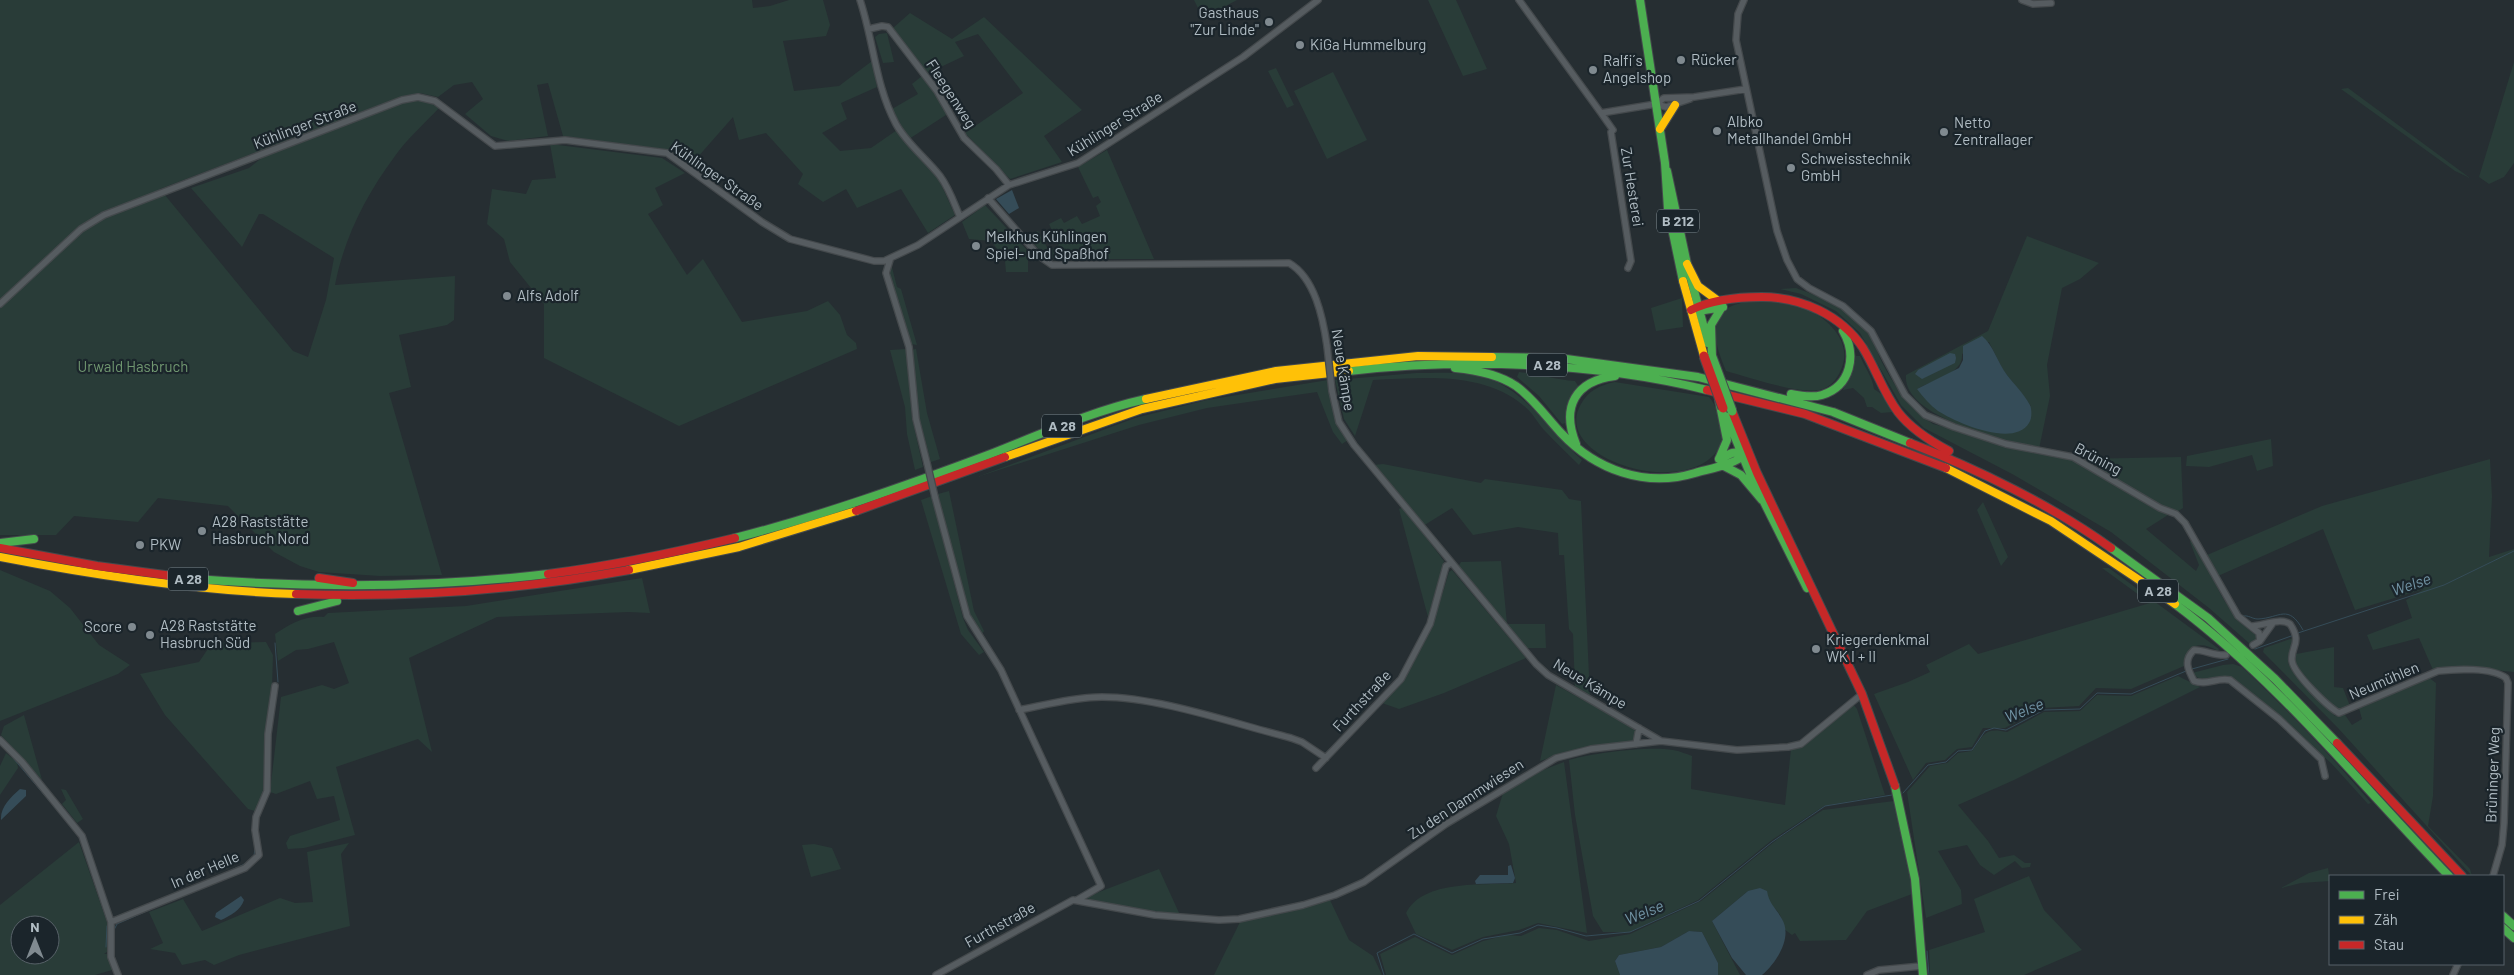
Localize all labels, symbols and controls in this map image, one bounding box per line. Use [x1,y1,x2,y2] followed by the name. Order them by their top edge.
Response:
[1190,3,1259,38] place label: Gasthaus "Zur Linde"
[1263,16,1275,28] marker: Gasthaus "Zur Linde"
[1310,35,1426,53] place label: KiGa Hummelburg
[1294,39,1306,51] marker: KiGa Hummelburg
[1691,50,1737,68] place label: Rücker
[1603,51,1671,86] place label: Ralfi´s Angelshop
[1675,54,1687,66] marker: Rücker
[923,56,981,131] street label: Fleegenweg
[1587,64,1599,76] marker: Ralfi´s Angelshop
[1064,87,1165,160] street label: Kühlinger Straße
[251,96,359,152] street label: Kühlinger Straße
[1727,112,1852,147] place label: Albko Metallhandel GmbH
[1954,113,2033,148] place label: Netto Zentrallager
[1711,125,1723,137] marker: Albko Metallhandel GmbH
[1938,126,1950,138] marker: Netto Zentrallager
[668,137,767,214] street label: Kühlinger Straße
[1618,146,1648,228] street label: Zur Hesterei
[1801,149,1911,184] place label: Schweisstechnik GmbH
[1785,162,1797,174] marker: Schweisstechnik GmbH
[1657,210,1699,232] road number: B 212
[986,227,1109,262] place label: Melkhus Kühlingen Spiel- und Spaßhof
[970,240,982,252] marker: Melkhus Kühlingen Spiel- und Spaßhof
[517,286,579,304] place label: Alfs Adolf
[501,290,513,302] marker: Alfs Adolf
[1329,328,1359,412] street label: Neue Kämpe
[1527,354,1567,376] road number: A 28
[78,357,188,375] park label: Urwald Hasbruch
[1042,414,1082,438] road number: A 28
[2072,438,2125,478] street label: Brüning
[212,512,309,547] place label: A28 Raststätte Hasbruch Nord
[196,525,208,537] marker: A28 Raststätte Hasbruch Nord
[150,535,181,553] place label: PKW
[134,539,146,551] marker: PKW
[168,568,208,590] road number: A 28
[2389,568,2433,599] water label: Welse
[2138,580,2178,602] road number: A 28
[160,616,256,651] place label: A28 Raststätte Hasbruch Süd
[84,617,122,635] place label: Score
[126,621,138,633] marker: Score
[144,629,156,641] marker: A28 Raststätte Hasbruch Süd
[1826,630,1929,665] place label: Kriegerdenkmal WK I + II
[1810,643,1822,655] marker: Kriegerdenkmal WK I + II
[1550,654,1631,712] street label: Neue Kämpe
[2346,657,2421,703] street label: Neumühlen
[1328,666,1394,735] street label: Furthstraße
[2002,693,2046,726] water label: Welse
[2481,727,2503,823] street label: Brüninger Weg
[1404,754,1526,842] street label: Zu den Dammwiesen
[168,847,241,891] street label: In der Helle
[2329,875,2504,965] legend
[2374,885,2400,903] text: Frei
[1622,895,1666,928] water label: Welse
[961,897,1038,951] street label: Furthstraße
[2374,910,2398,928] text: Zäh
[10,915,60,965] north arrow
[30,918,40,935] text: N
[2374,935,2404,953] text: Stau

